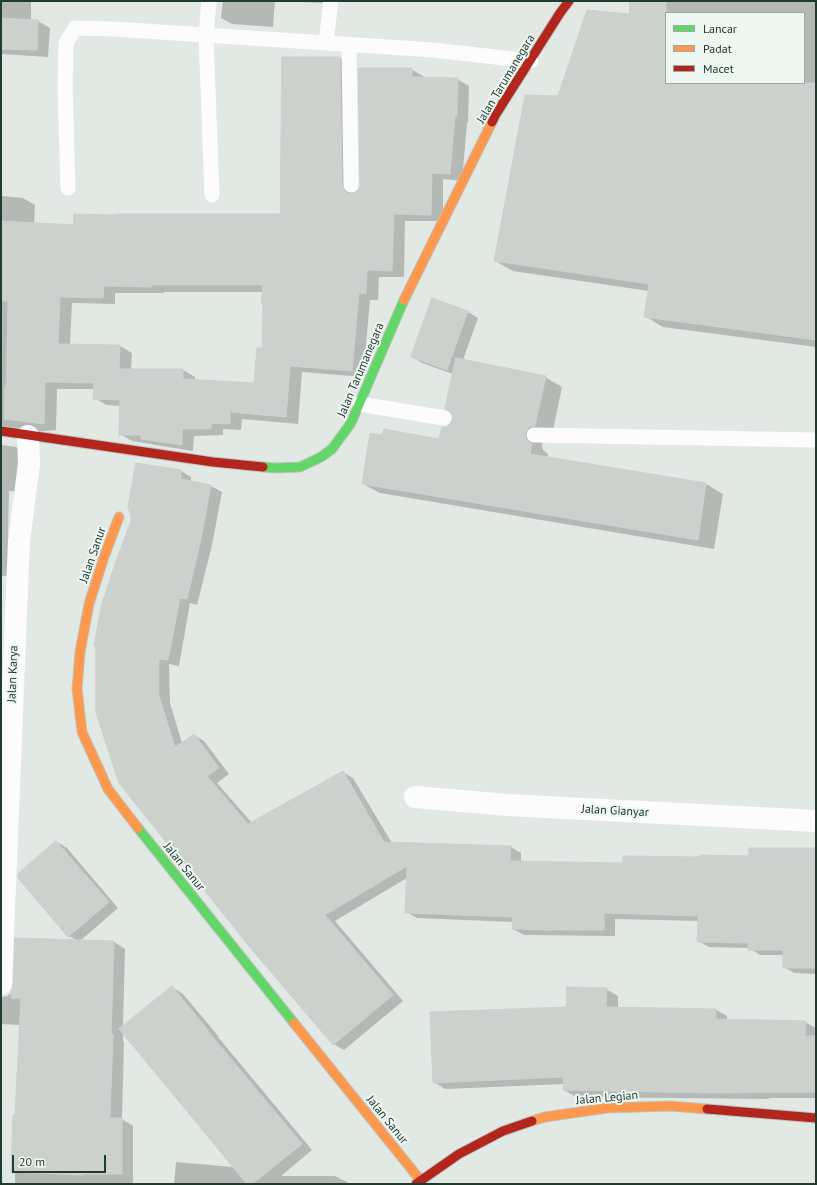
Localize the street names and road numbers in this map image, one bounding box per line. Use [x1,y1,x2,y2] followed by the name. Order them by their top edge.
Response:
[474,32,538,126] street label: Jalan Tarumanegara
[335,321,387,419] street label: Jalan Tarumanegara
[77,525,109,585] street label: Jalan Sanur
[5,645,21,703] street label: Jalan Karya
[581,802,649,820] street label: Jalan Gianyar
[160,840,208,894] street label: Jalan Sanur
[575,1088,639,1108] street label: Jalan Legian
[363,1093,411,1147] street label: Jalan Sanur

